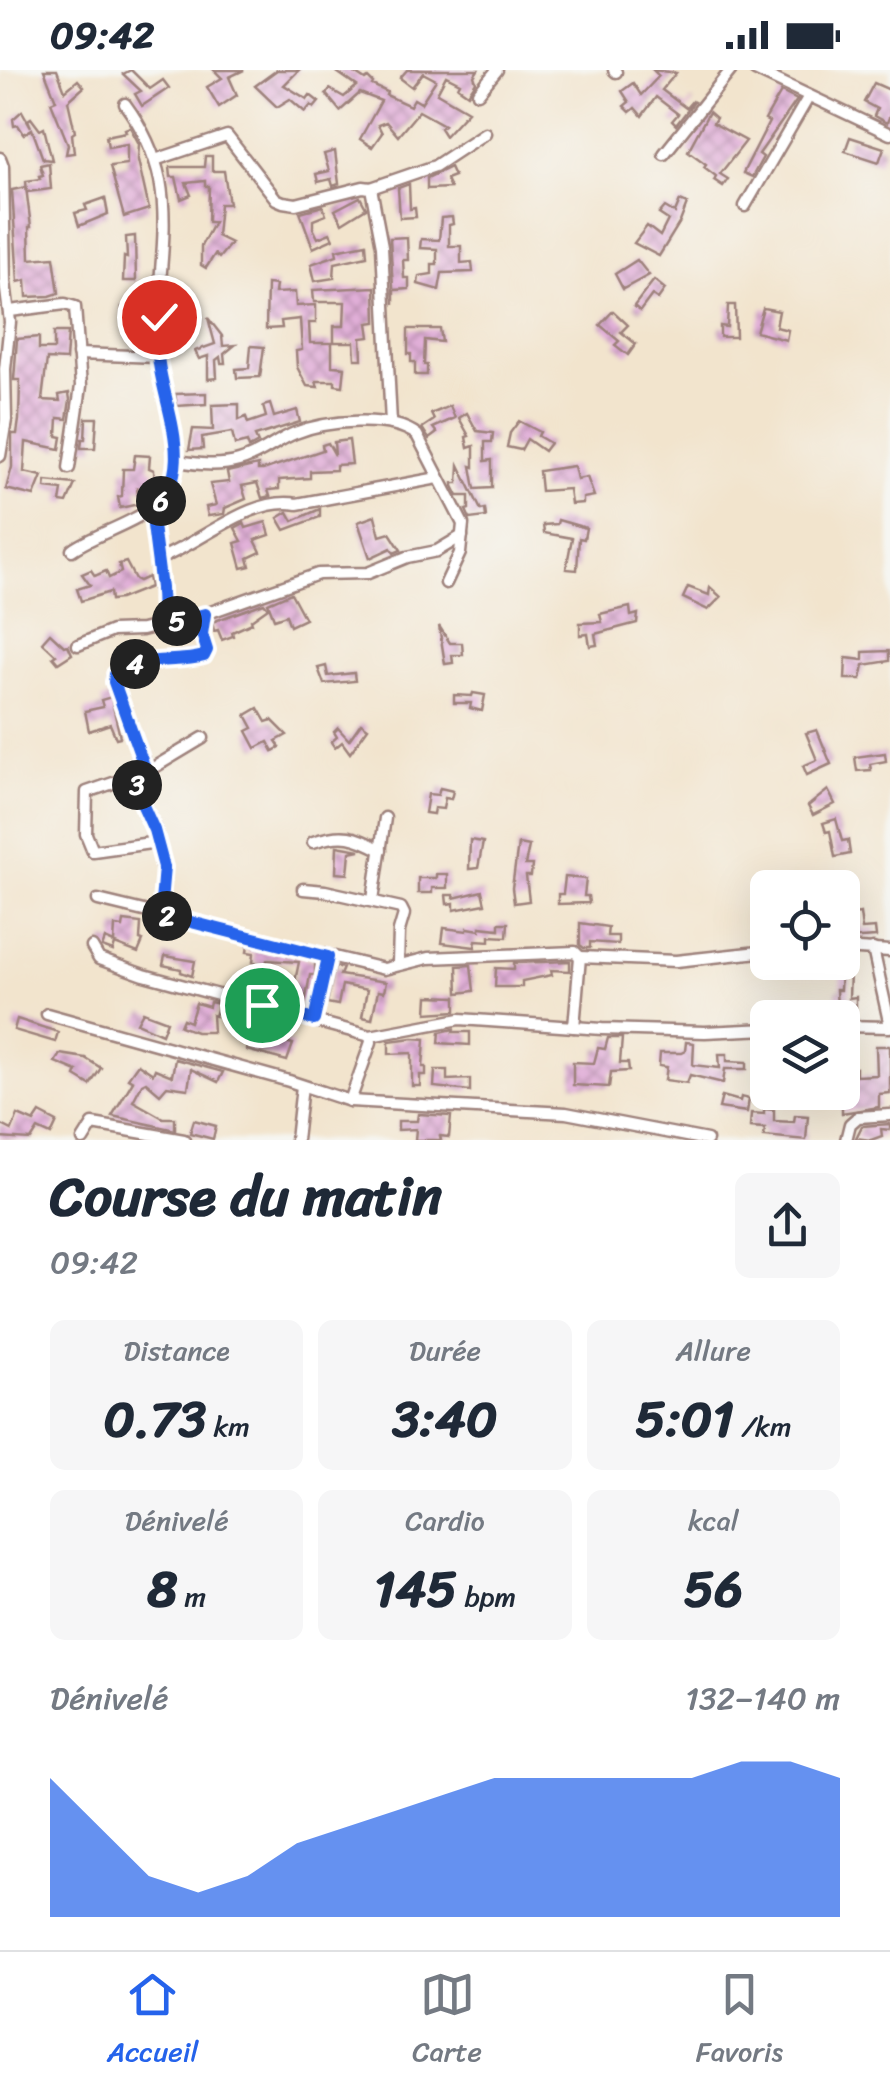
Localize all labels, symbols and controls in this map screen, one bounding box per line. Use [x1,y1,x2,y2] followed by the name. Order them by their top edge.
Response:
[50,2,155,69] text: 09:42
[117,275,202,360] pin
[132,290,187,345] icon: check
[136,476,186,526] pin: 6
[153,476,169,525] text: 6
[152,596,202,646] pin: 5
[168,596,186,645] text: 5
[110,639,160,689] pin: 4
[126,639,144,688] text: 4
[112,760,162,810] pin: 3
[129,760,145,809] text: 3
[750,870,860,1110] map controls
[750,870,860,980] button: locate
[142,891,192,941] pin: 2
[159,891,175,940] text: 2
[220,963,305,1048] pin
[235,978,290,1033] icon: arrive
[750,1000,860,1110] button: layers
[50,1148,442,1245] text: Course du matin
[735,1173,840,1278] button: share
[50,1234,138,1291] text: 09:42
[124,1326,230,1375] text: Distance
[409,1326,481,1375] text: Durée
[676,1326,751,1375] text: Allure
[103,1375,206,1464] text: 0.73
[392,1375,498,1464] text: 3:40
[635,1375,734,1464] text: 5:01
[206,1402,250,1451] text: km
[734,1402,791,1451] text: /km
[125,1496,229,1545] text: Dénivelé
[405,1496,485,1545] text: Cardio
[688,1496,739,1545] text: kcal
[147,1545,177,1634] text: 8
[374,1545,457,1634] text: 145
[684,1545,743,1634] text: 56
[177,1572,206,1621] text: m
[457,1572,516,1621] text: bpm
[50,1670,169,1727] text: Dénivelé
[685,1670,840,1727] text: 132–140 m
[107,1967,198,2076] tab: Accueil
[412,1967,482,2076] tab: Carte
[696,1967,783,2076] tab: Favoris

